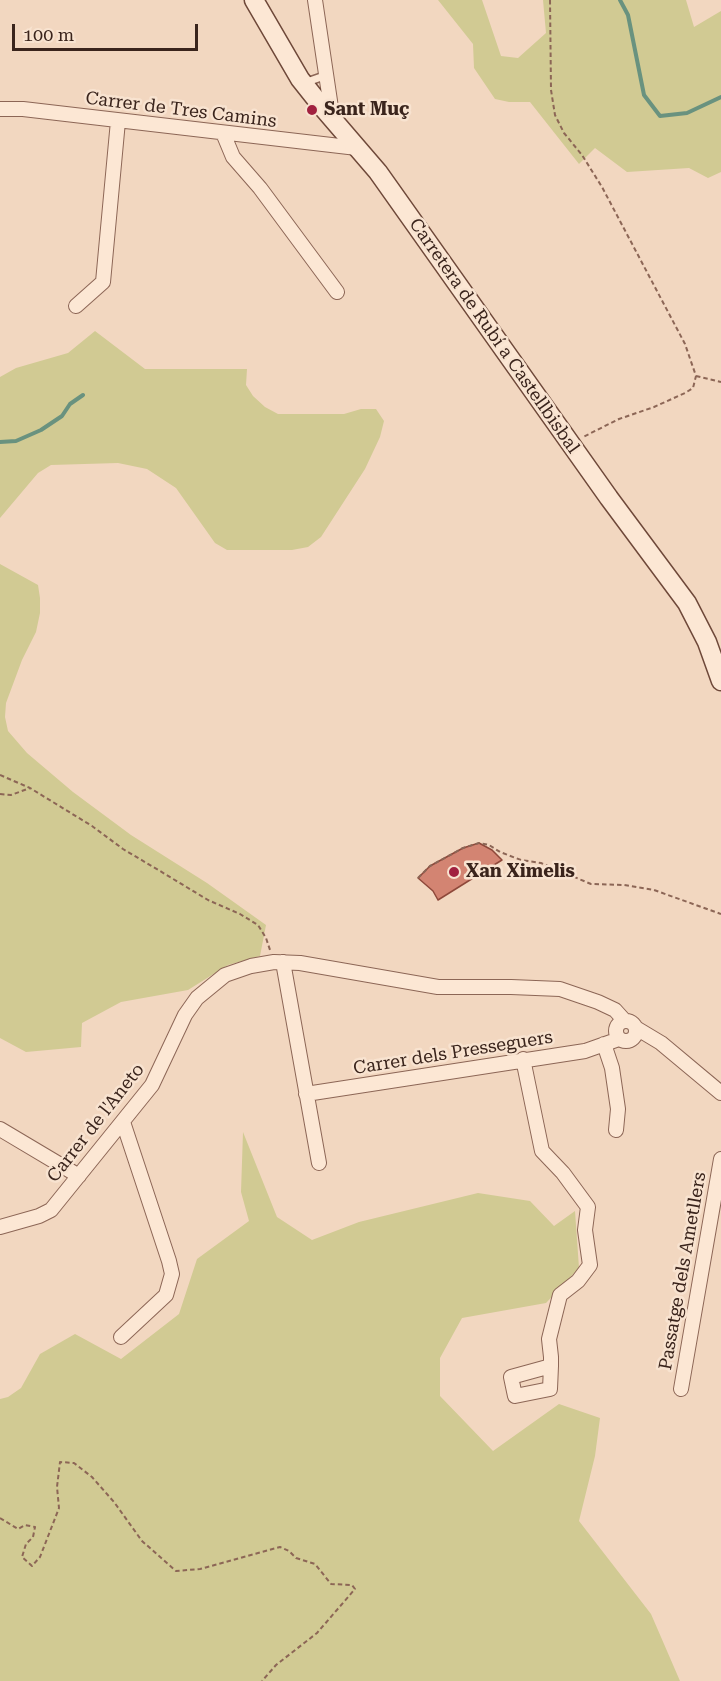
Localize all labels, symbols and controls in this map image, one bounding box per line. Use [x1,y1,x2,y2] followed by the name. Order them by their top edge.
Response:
[15,12,201,50] scale bar
[23,24,74,45] text: 100 m
[84,88,278,132] street label: Carrer de Tres Camins
[324,99,409,121] place label: Sant Muç
[305,103,319,117] marker: Sant Muç
[404,214,584,458] street label: Carretera de Rubí a Castellbisbal
[466,861,575,883] place label: Xan Ximelis
[447,865,461,879] marker: Xan Ximelis
[352,1027,554,1079] street label: Carrer dels Presseguers
[43,1059,149,1187] street label: Carrer de l'Aneto
[655,1170,711,1372] street label: Passatge dels Ametllers

